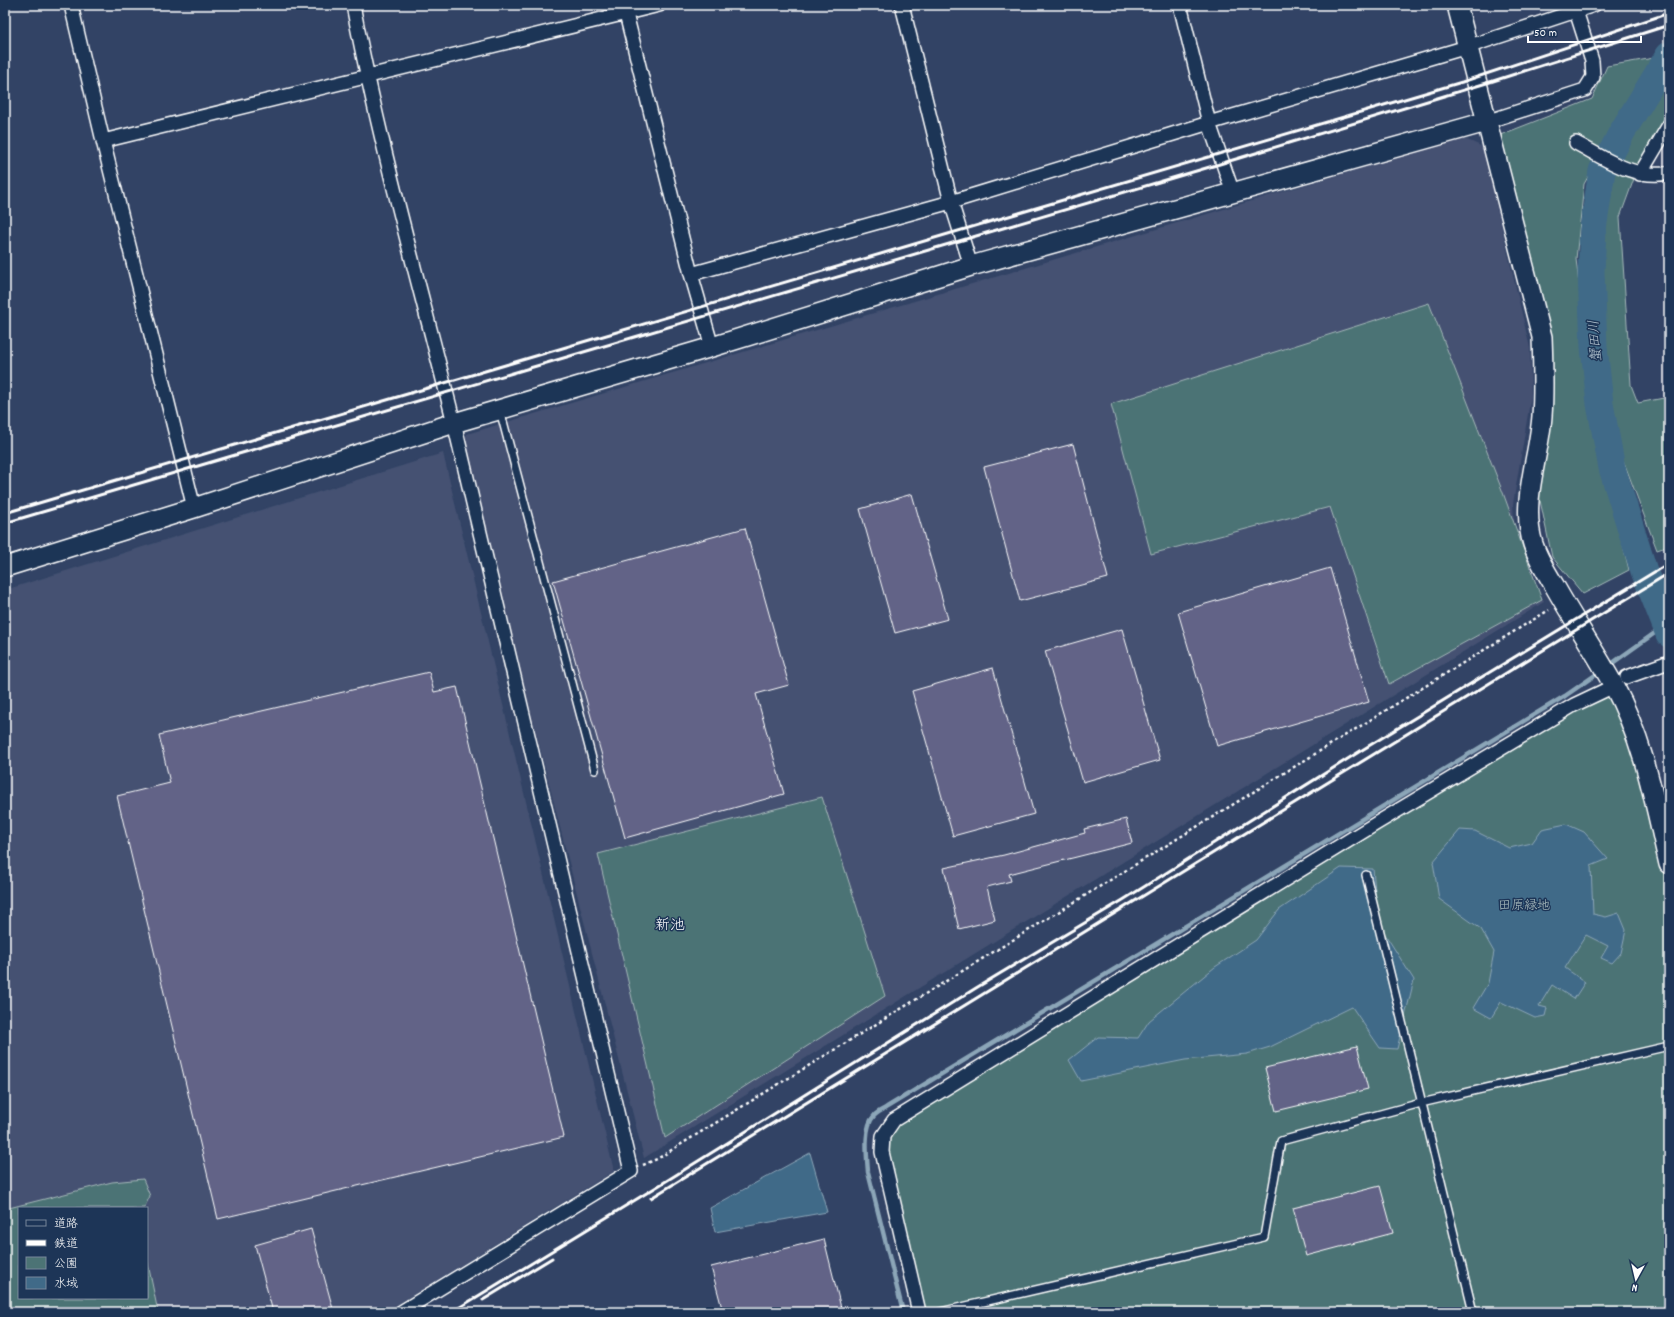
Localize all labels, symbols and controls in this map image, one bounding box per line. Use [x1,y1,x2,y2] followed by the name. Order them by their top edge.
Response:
[1528,18,1641,44] scale bar
[1534,25,1557,42] text: 50 m
[1585,319,1607,363] water label: 蟹田川
[1498,897,1550,916] park label: 田原緑地
[655,915,685,937] district label: 新池
[18,1207,148,1299] legend
[54,1216,78,1233] text: 道路
[54,1236,78,1253] text: 鉄道
[54,1256,78,1273] text: 公園
[1616,1259,1656,1299] north arrow
[54,1276,78,1293] text: 水域
[1631,1279,1639,1295] text: N

